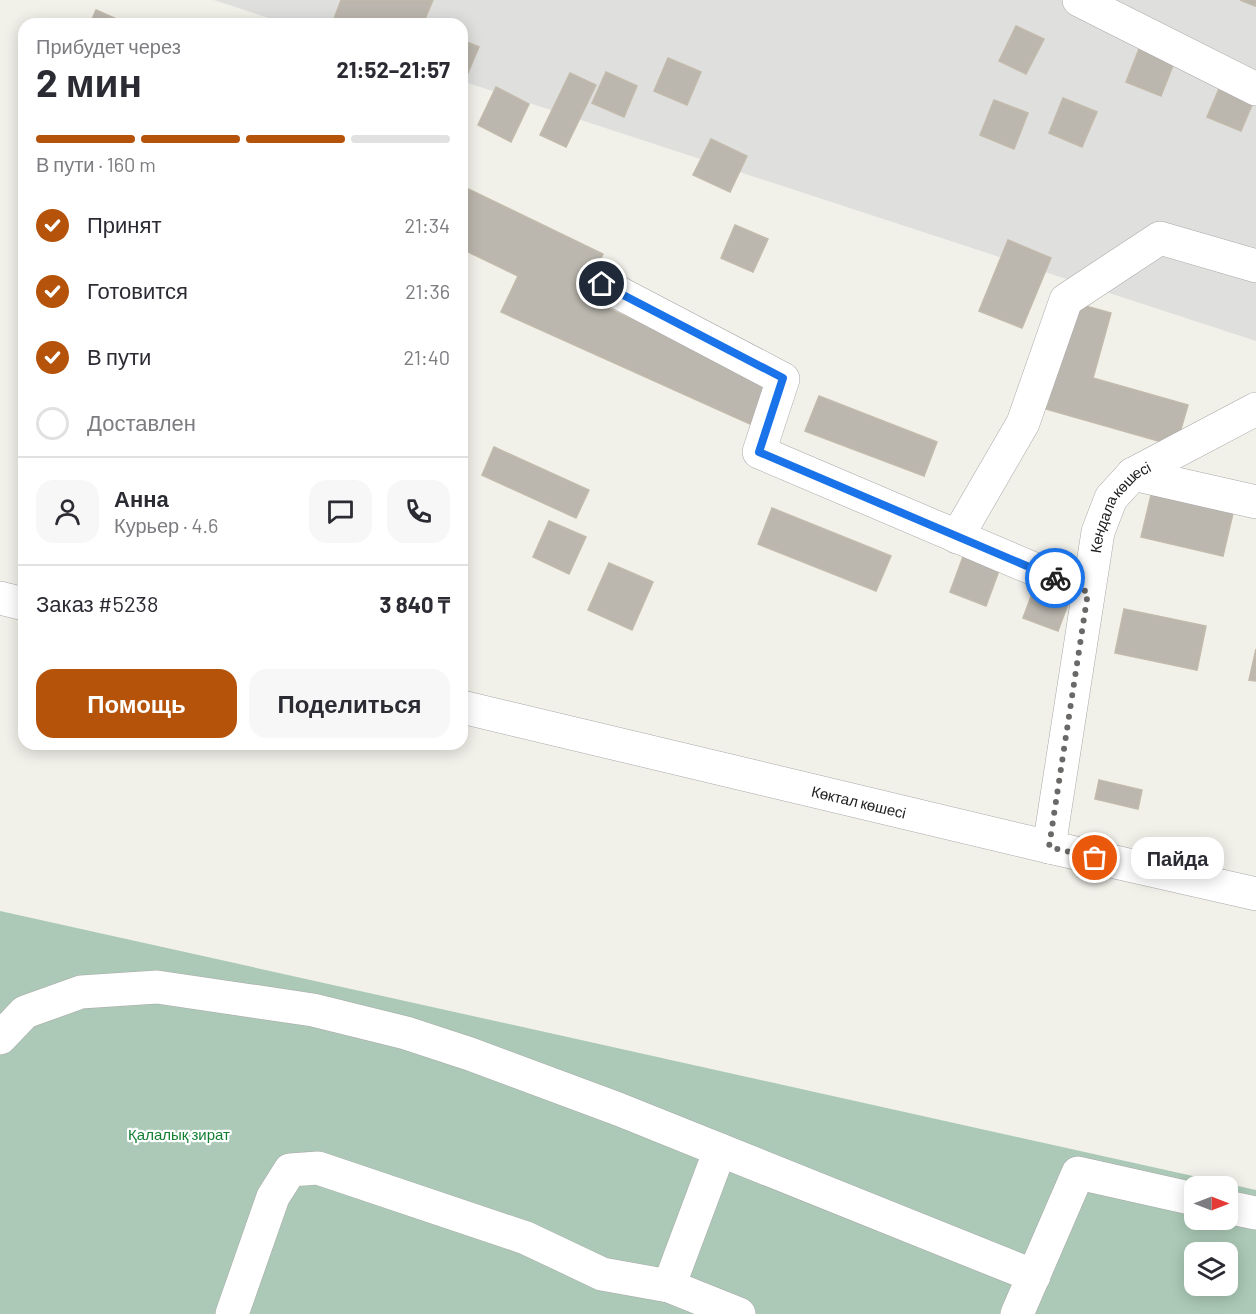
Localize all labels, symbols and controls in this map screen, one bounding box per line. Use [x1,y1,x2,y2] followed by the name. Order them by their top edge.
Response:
[36,34,181,58] text: Прибудет через
[337,56,450,82] text: 21:52–21:57
[36,58,142,105] text: 2 мин
[36,152,156,176] text: В пути · 160 m
[36,209,69,242] icon: check
[87,211,161,237] text: Принят
[404,213,450,237] text: 21:34
[576,258,627,309] pin
[585,267,618,300] icon: home
[36,275,69,308] icon: check
[87,277,188,303] text: Готовится
[405,279,450,303] text: 21:36
[36,341,69,374] icon: check
[87,343,151,369] text: В пути
[403,345,450,369] text: 21:40
[87,409,196,435] text: Доставлен
[1086,457,1154,554] street label: Кендала көшесі
[36,480,99,543] button: person
[309,480,372,543] button: chat
[387,480,450,543] button: phone
[114,485,169,511] text: Анна
[114,513,218,537] text: Курьер · 4.6
[1025,548,1085,608] courier
[1039,562,1072,595] icon: bike
[36,590,158,616] text: Заказ #5238
[380,591,450,617] text: 3 840 ₸
[36,669,237,738] button: Помощь
[249,669,450,738] button: Поделиться
[810,782,908,822] street label: Көктал көшесі
[1069,832,1120,883] pin
[1131,837,1224,879] callout: Пайда
[1078,841,1111,874] icon: bag
[1147,846,1208,870] text: Пайда
[128,1125,230,1143] park label: Қалалық зират
[1184,1176,1238,1230] north arrow
[1184,1176,1238,1296] map controls
[1184,1242,1238,1296] button: layers

